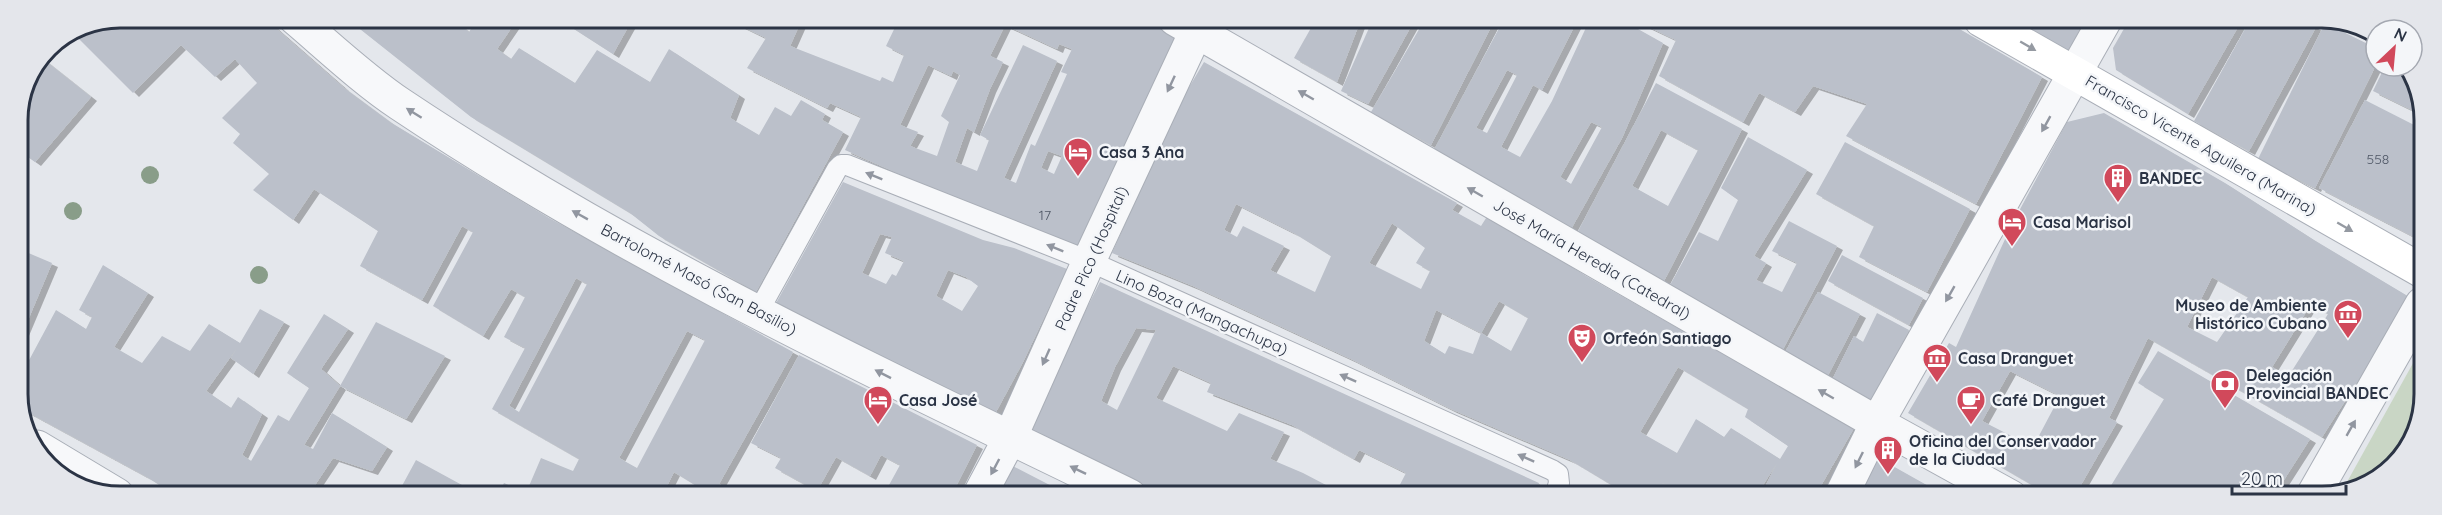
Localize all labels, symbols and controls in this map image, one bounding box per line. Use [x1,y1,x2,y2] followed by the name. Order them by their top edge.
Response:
[2364,18,2424,78] north arrow
[2391,23,2410,46] text: N
[2020,41,2036,52] one-way arrow
[2082,70,2320,220] street label: Francisco Vicente Aguilera (Marina)
[1167,76,1176,93] one-way arrow
[1298,89,1314,100] one-way arrow
[406,107,422,118] one-way arrow
[2041,116,2051,133] one-way arrow
[1062,136,1094,178] hotel icon: Casa 3 Ana
[1099,142,1184,162] place label: Casa 3 Ana
[2367,150,2389,168] house number: 558
[2102,162,2134,204] building icon: BANDEC
[2139,168,2202,188] place label: BANDEC
[865,170,883,180] one-way arrow
[1050,183,1132,333] street label: Padre Pico (Hospital)
[1466,187,1483,197] one-way arrow
[1490,194,1694,324] street label: José María Heredia (Catedral)
[1039,206,1051,224] house number: 17
[1996,206,2028,248] hotel icon: Casa Marisol
[571,210,588,220] one-way arrow
[2033,212,2131,232] place label: Casa Marisol
[598,219,800,339] street label: Bartolomé Masó (San Basilio)
[2337,222,2354,232] one-way arrow
[1046,242,1064,252] one-way arrow
[1113,265,1291,359] street label: Lino Boza (Mangachupa)
[1945,286,1955,303] one-way arrow
[2175,295,2327,333] place label: Museo de Ambiente Histórico Cubano
[2332,298,2364,340] museum icon: Museo de Ambiente Histórico Cubano
[1566,322,1598,364] theatre icon: Orfeón Santiago
[1603,328,1731,348] place label: Orfeón Santiago
[1921,342,1953,384] museum icon: Casa Dranguet
[1041,348,1051,366] one-way arrow
[1958,348,2074,368] place label: Casa Dranguet
[2246,365,2388,403] place label: Delegación Provincial BANDEC
[2209,368,2241,410] bank icon: Delegación Provincial BANDEC
[874,369,891,379] one-way arrow
[1339,373,1357,383] one-way arrow
[862,384,894,426] hotel icon: Casa José
[1955,384,1987,426] cafe icon: Café Dranguet
[1817,389,1834,399] one-way arrow
[899,390,977,410] place label: Casa José
[1992,390,2106,410] place label: Café Dranguet
[2346,420,2357,436] one-way arrow
[1909,431,2097,469] place label: Oficina del Conservador de la Ciudad
[1872,434,1904,476] building icon: Oficina del Conservador de la Ciudad
[1854,451,1863,468] one-way arrow
[1518,454,1535,463] one-way arrow
[990,458,1000,475] one-way arrow
[2232,458,2346,496] scale bar
[1069,466,1086,475] one-way arrow
[2241,467,2283,490] text: 20 m

